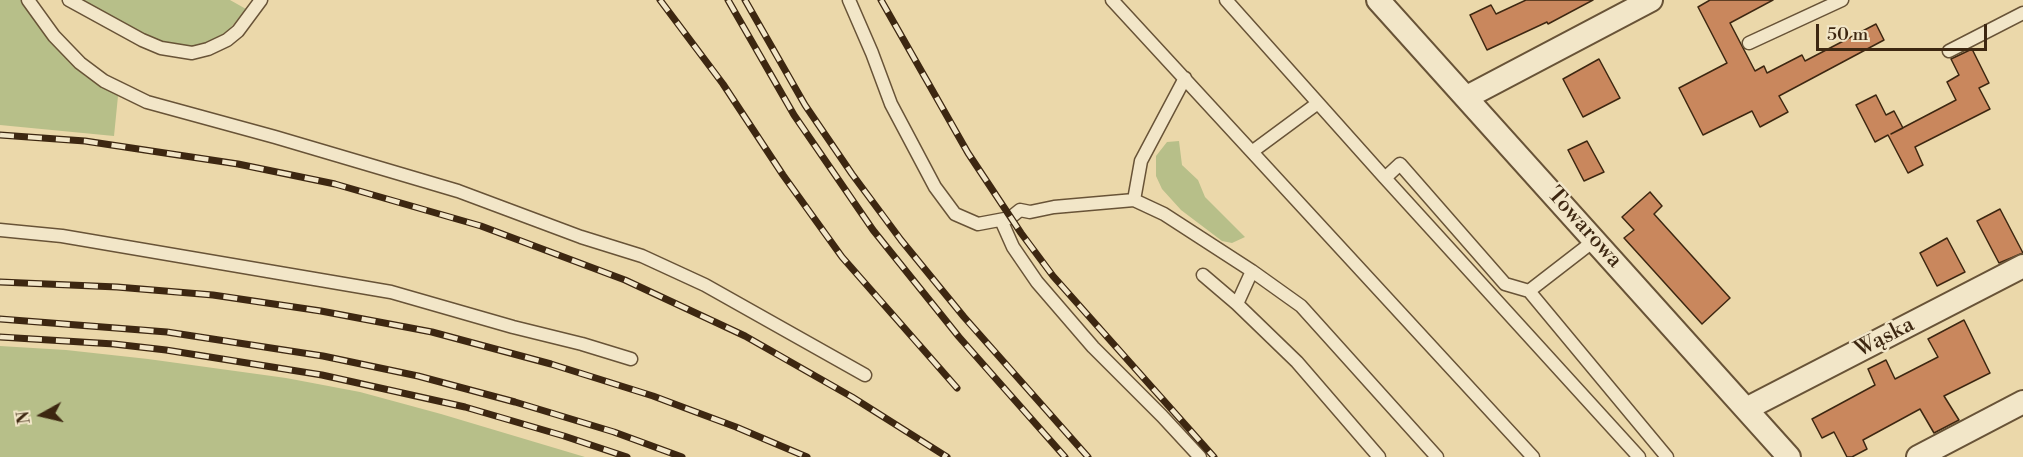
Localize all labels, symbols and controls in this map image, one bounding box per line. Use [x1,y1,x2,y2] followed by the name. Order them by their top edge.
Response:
[1819,12,1990,50] scale bar
[1827,23,1868,46] text: 50 m
[1541,182,1627,274] street label: Towarowa
[1851,312,1919,364] street label: Wąska
[12,385,72,445] north arrow
[13,410,35,425] text: N

